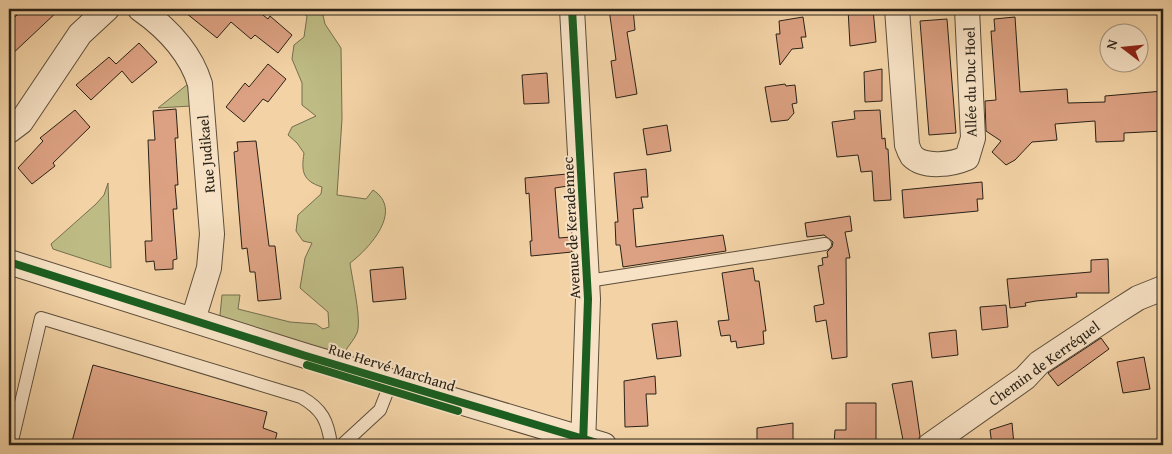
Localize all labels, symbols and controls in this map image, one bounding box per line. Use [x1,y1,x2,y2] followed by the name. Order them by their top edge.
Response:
[1100,22,1150,72] north arrow
[959,27,981,137] street label: Allée du Duc Hoel
[1101,37,1123,52] text: N
[192,114,220,194] street label: Rue Judikael
[557,156,585,300] street label: Avenue de Keradennec
[984,315,1104,411] street label: Chemin de Kerréquel
[326,338,458,396] street label: Rue Hervé Marchand

